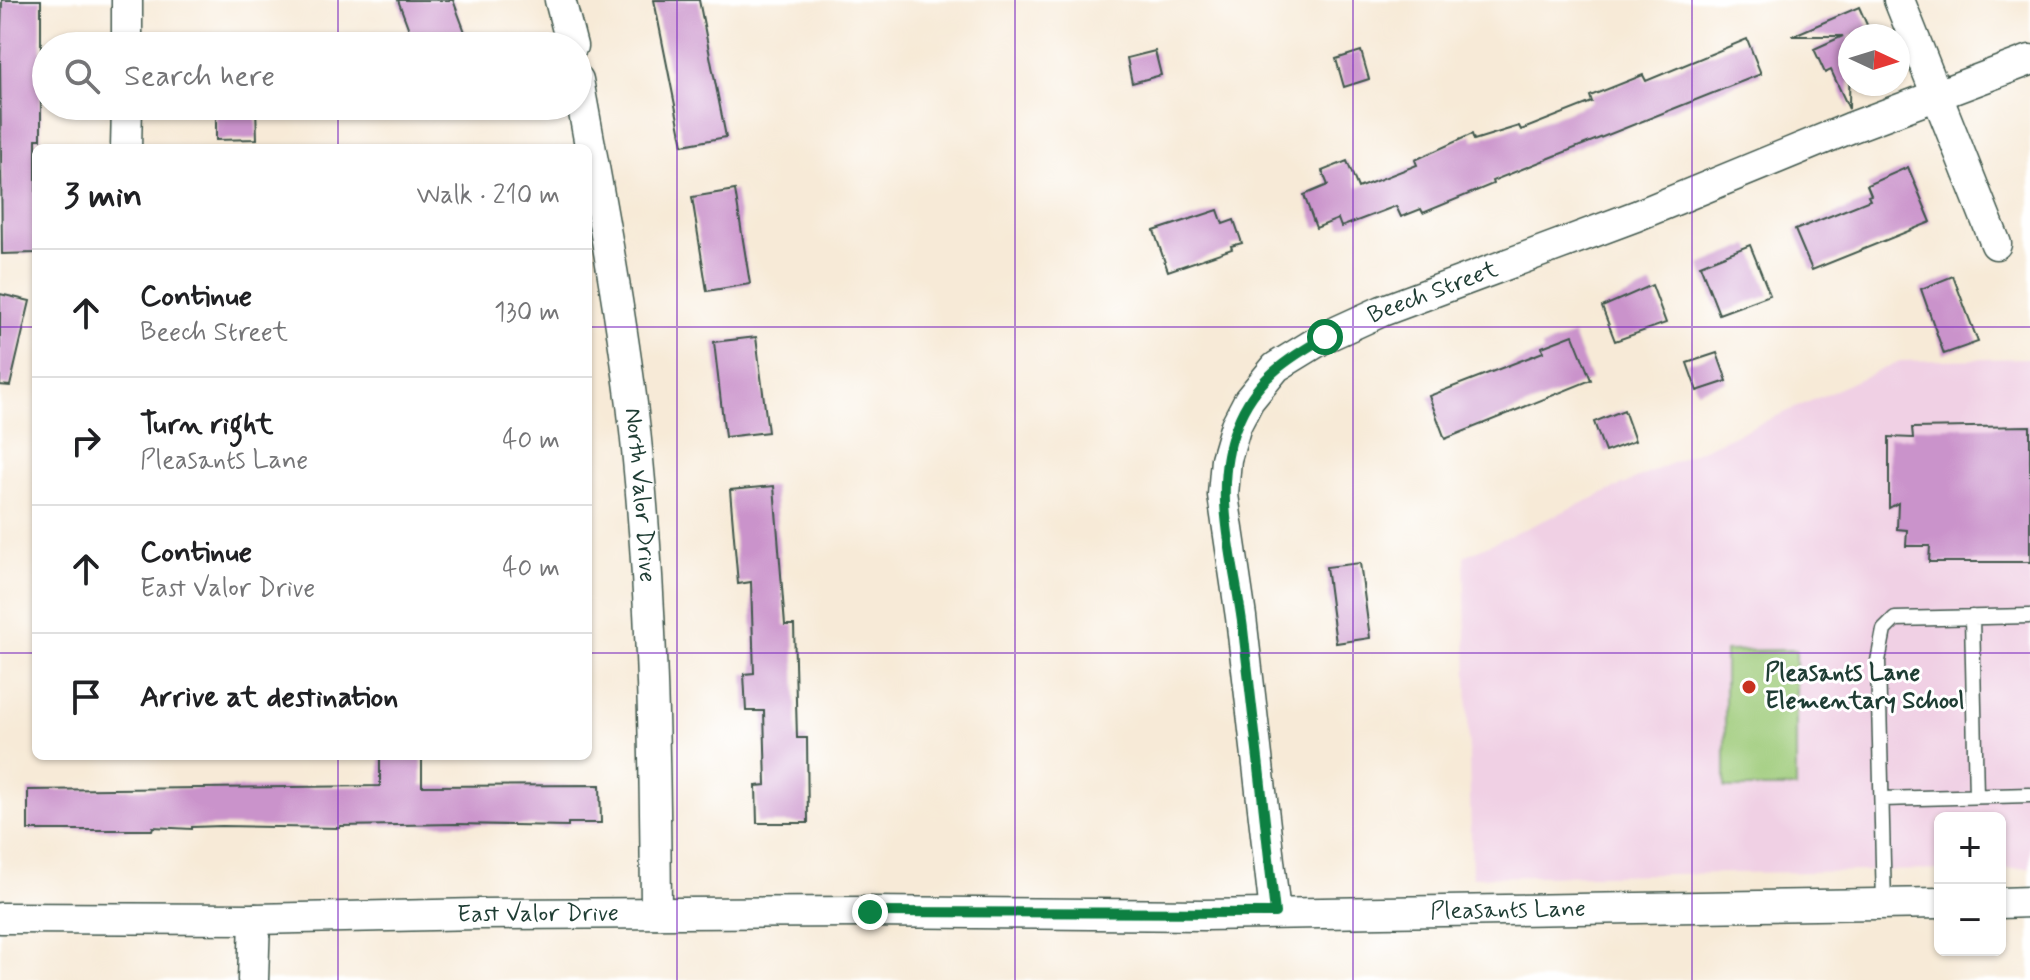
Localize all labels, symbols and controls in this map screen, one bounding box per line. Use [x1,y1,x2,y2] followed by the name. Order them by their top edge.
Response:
[1838,24,1910,96] north arrow
[32,32,592,120] search box
[60,54,104,98] icon: search
[124,57,275,96] text: Search here
[64,174,142,219] text: 3 min
[417,179,560,213] text: Walk · 210 m
[1363,254,1502,331] street label: Beech Street
[140,277,252,316] text: Continue
[64,291,108,335] icon: ahead
[494,296,560,330] text: 130 m
[140,316,288,350] text: Beech Street
[1307,319,1343,355] route start
[140,405,273,444] text: Turn right
[617,406,663,583] street label: North Valor Drive
[64,419,108,463] icon: right
[502,424,560,458] text: 40 m
[140,444,308,478] text: Pleasants Lane
[140,533,252,572] text: Continue
[64,547,108,591] icon: ahead
[502,552,560,586] text: 40 m
[140,572,315,606] text: East Valor Drive
[1765,658,1965,717] place label: Pleasants Lane Elementary School
[64,675,108,719] icon: arrive
[140,678,398,717] text: Arrive at destination
[1740,678,1758,696] marker: Pleasants Lane Elementary School
[1934,812,2006,956] map controls
[1934,812,2006,884] button: +
[1934,884,2006,956] button: −
[1430,893,1586,927] street label: Pleasants Lane
[852,894,888,930] route end
[457,898,619,930] street label: East Valor Drive

